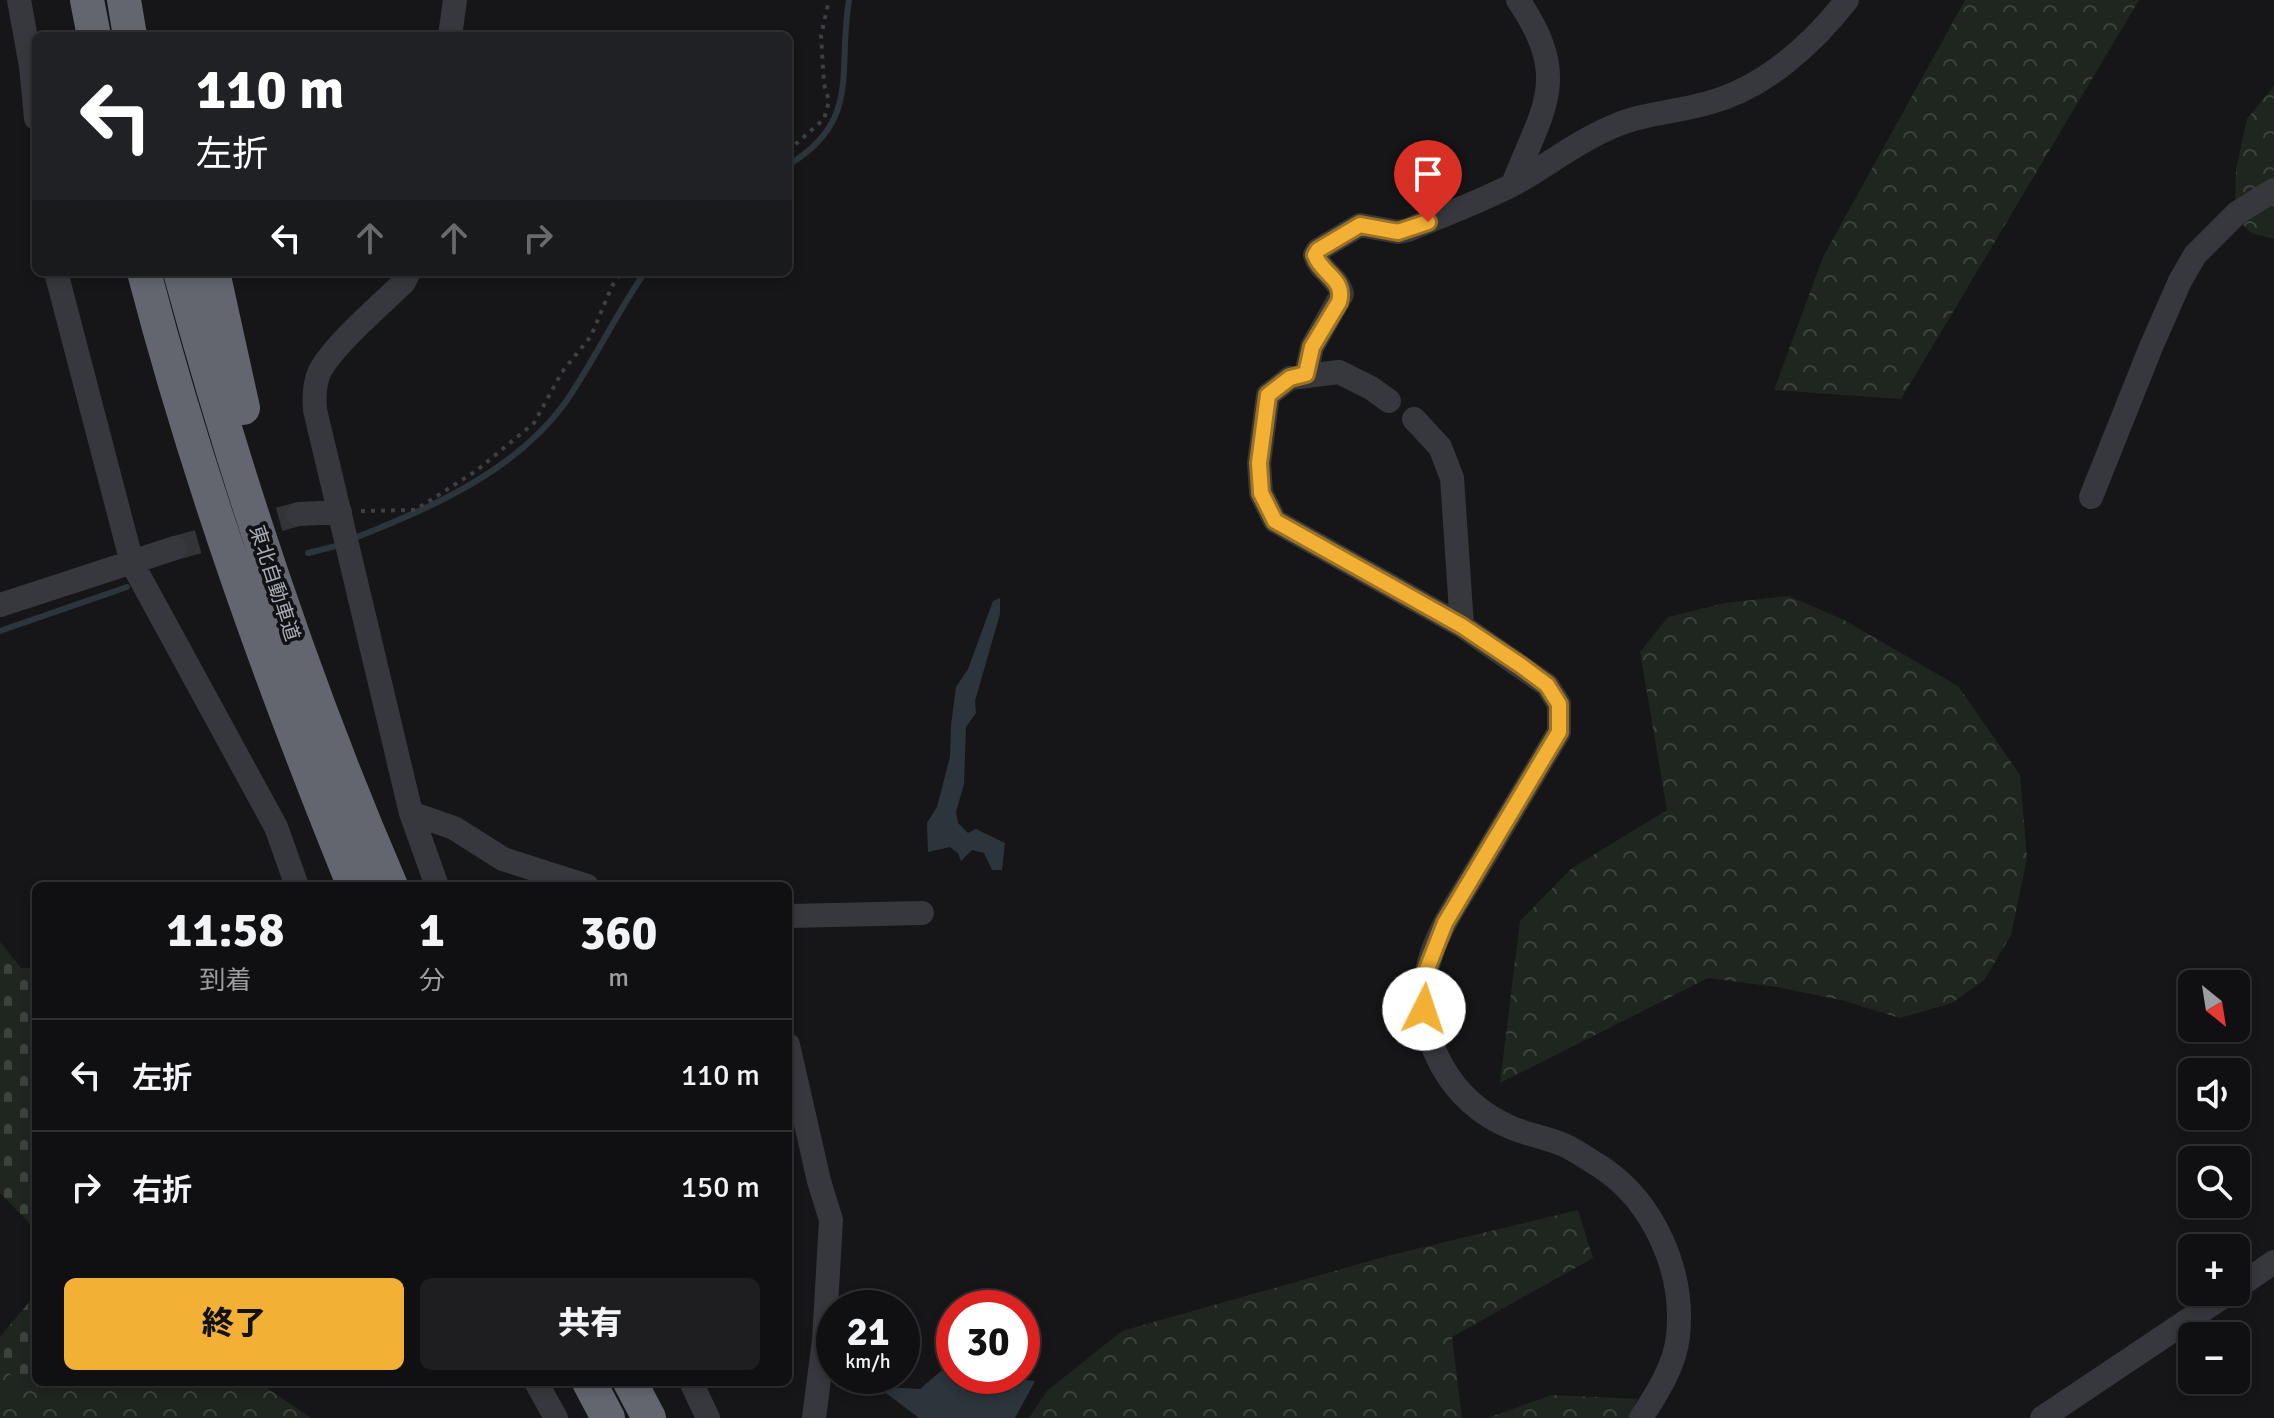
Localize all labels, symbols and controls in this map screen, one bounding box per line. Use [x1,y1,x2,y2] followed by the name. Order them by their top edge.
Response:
[196,55,344,124] text: 110 m
[64,64,168,168] icon: left
[196,132,268,177] text: 左折
[1394,140,1462,222] pin
[1406,152,1450,196] icon: arrive
[264,216,308,260] icon: left
[348,216,392,260] icon: ahead
[432,216,476,260] icon: ahead
[516,216,560,260] icon: right
[244,522,305,644] street label: 東北自動車道
[167,901,284,960] text: 11:58
[419,901,445,960] text: 1
[580,904,657,963] text: 360
[608,962,629,994] text: m
[200,965,252,997] text: 到着
[419,965,445,997] text: 分
[1382,967,1466,1051] position arrow
[2178,970,2250,1042] north arrow
[2178,970,2250,1394] map controls
[64,1053,108,1097] icon: left
[681,1057,760,1094] text: 110 m
[2178,1058,2250,1130] button: sound
[132,1060,192,1097] text: 左折
[2178,1146,2250,1218] button: search
[64,1165,108,1209] icon: right
[681,1169,760,1206] text: 150 m
[132,1172,192,1209] text: 右折
[2178,1234,2250,1306] button: +
[64,1278,404,1370] button: 終了
[420,1278,760,1370] button: 共有
[936,1290,1040,1394] speed limit sign: 30
[846,1307,890,1357] text: 21
[2178,1322,2250,1394] button: −
[845,1349,891,1374] text: km/h

